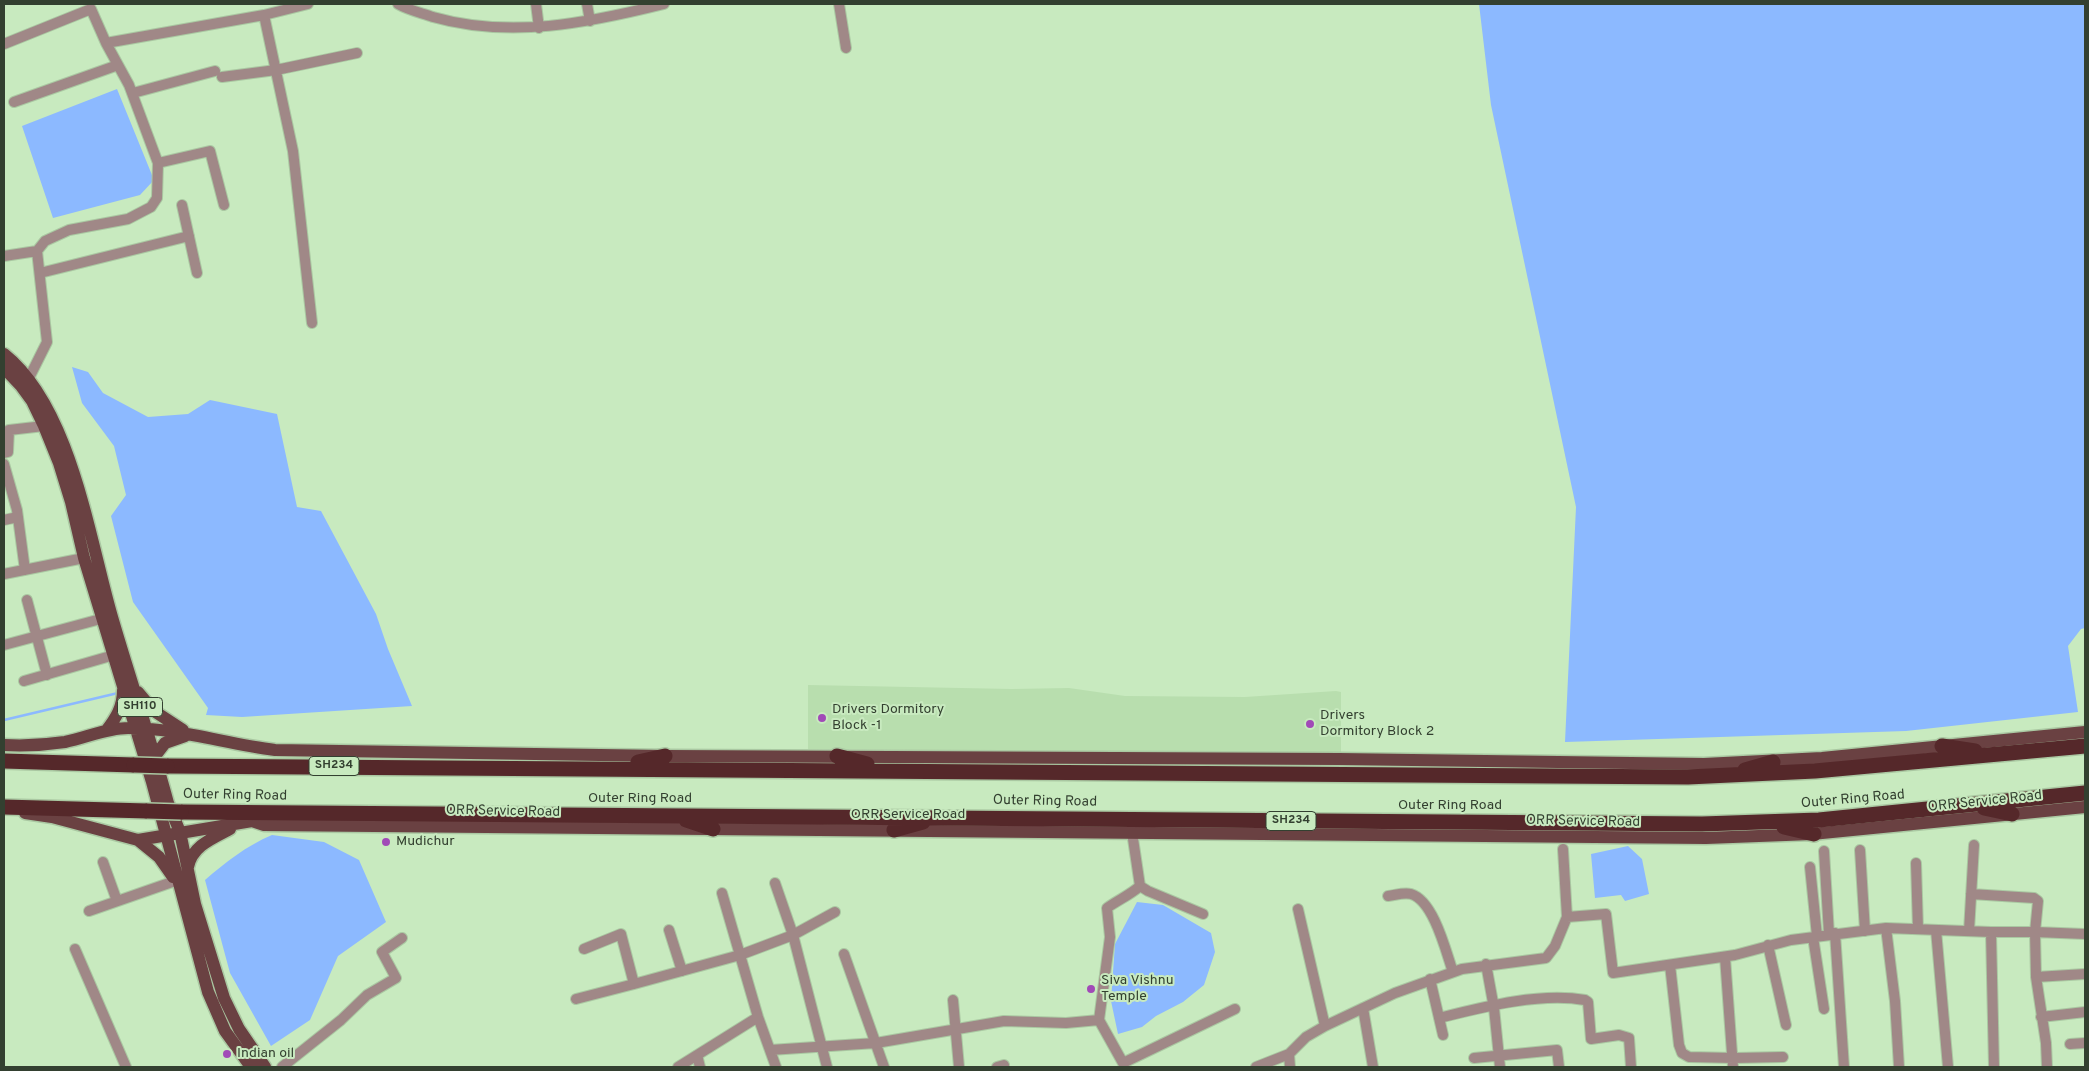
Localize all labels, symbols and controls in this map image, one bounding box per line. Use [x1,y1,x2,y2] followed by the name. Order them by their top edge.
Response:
[118,698,162,716] road number: SH110
[832,702,944,734] place label: Drivers Dormitory Block -1
[1320,708,1434,740] place label: Drivers Dormitory Block 2
[816,712,828,724] marker: Drivers Dormitory Block -1
[1304,718,1316,730] marker: Drivers Dormitory Block 2
[309,756,359,776] road number: SH234
[183,787,287,805] street label: Outer Ring Road
[1800,787,1906,813] street label: Outer Ring Road
[1927,788,2043,816] street label: ORR Service Road
[588,791,692,807] street label: Outer Ring Road
[993,793,1097,811] street label: Outer Ring Road
[1398,798,1502,814] street label: Outer Ring Road
[446,803,560,821] street label: ORR Service Road
[851,807,965,823] street label: ORR Service Road
[1266,811,1316,830] road number: SH234
[1526,813,1640,831] street label: ORR Service Road
[396,834,455,850] place label: Mudichur
[380,836,392,848] marker: Mudichur
[1101,973,1174,1006] place label: Siva Vishnu Temple
[1085,983,1097,995] marker: Siva Vishnu Temple
[237,1046,294,1062] place label: Indian oil
[221,1048,233,1060] marker: Indian oil

